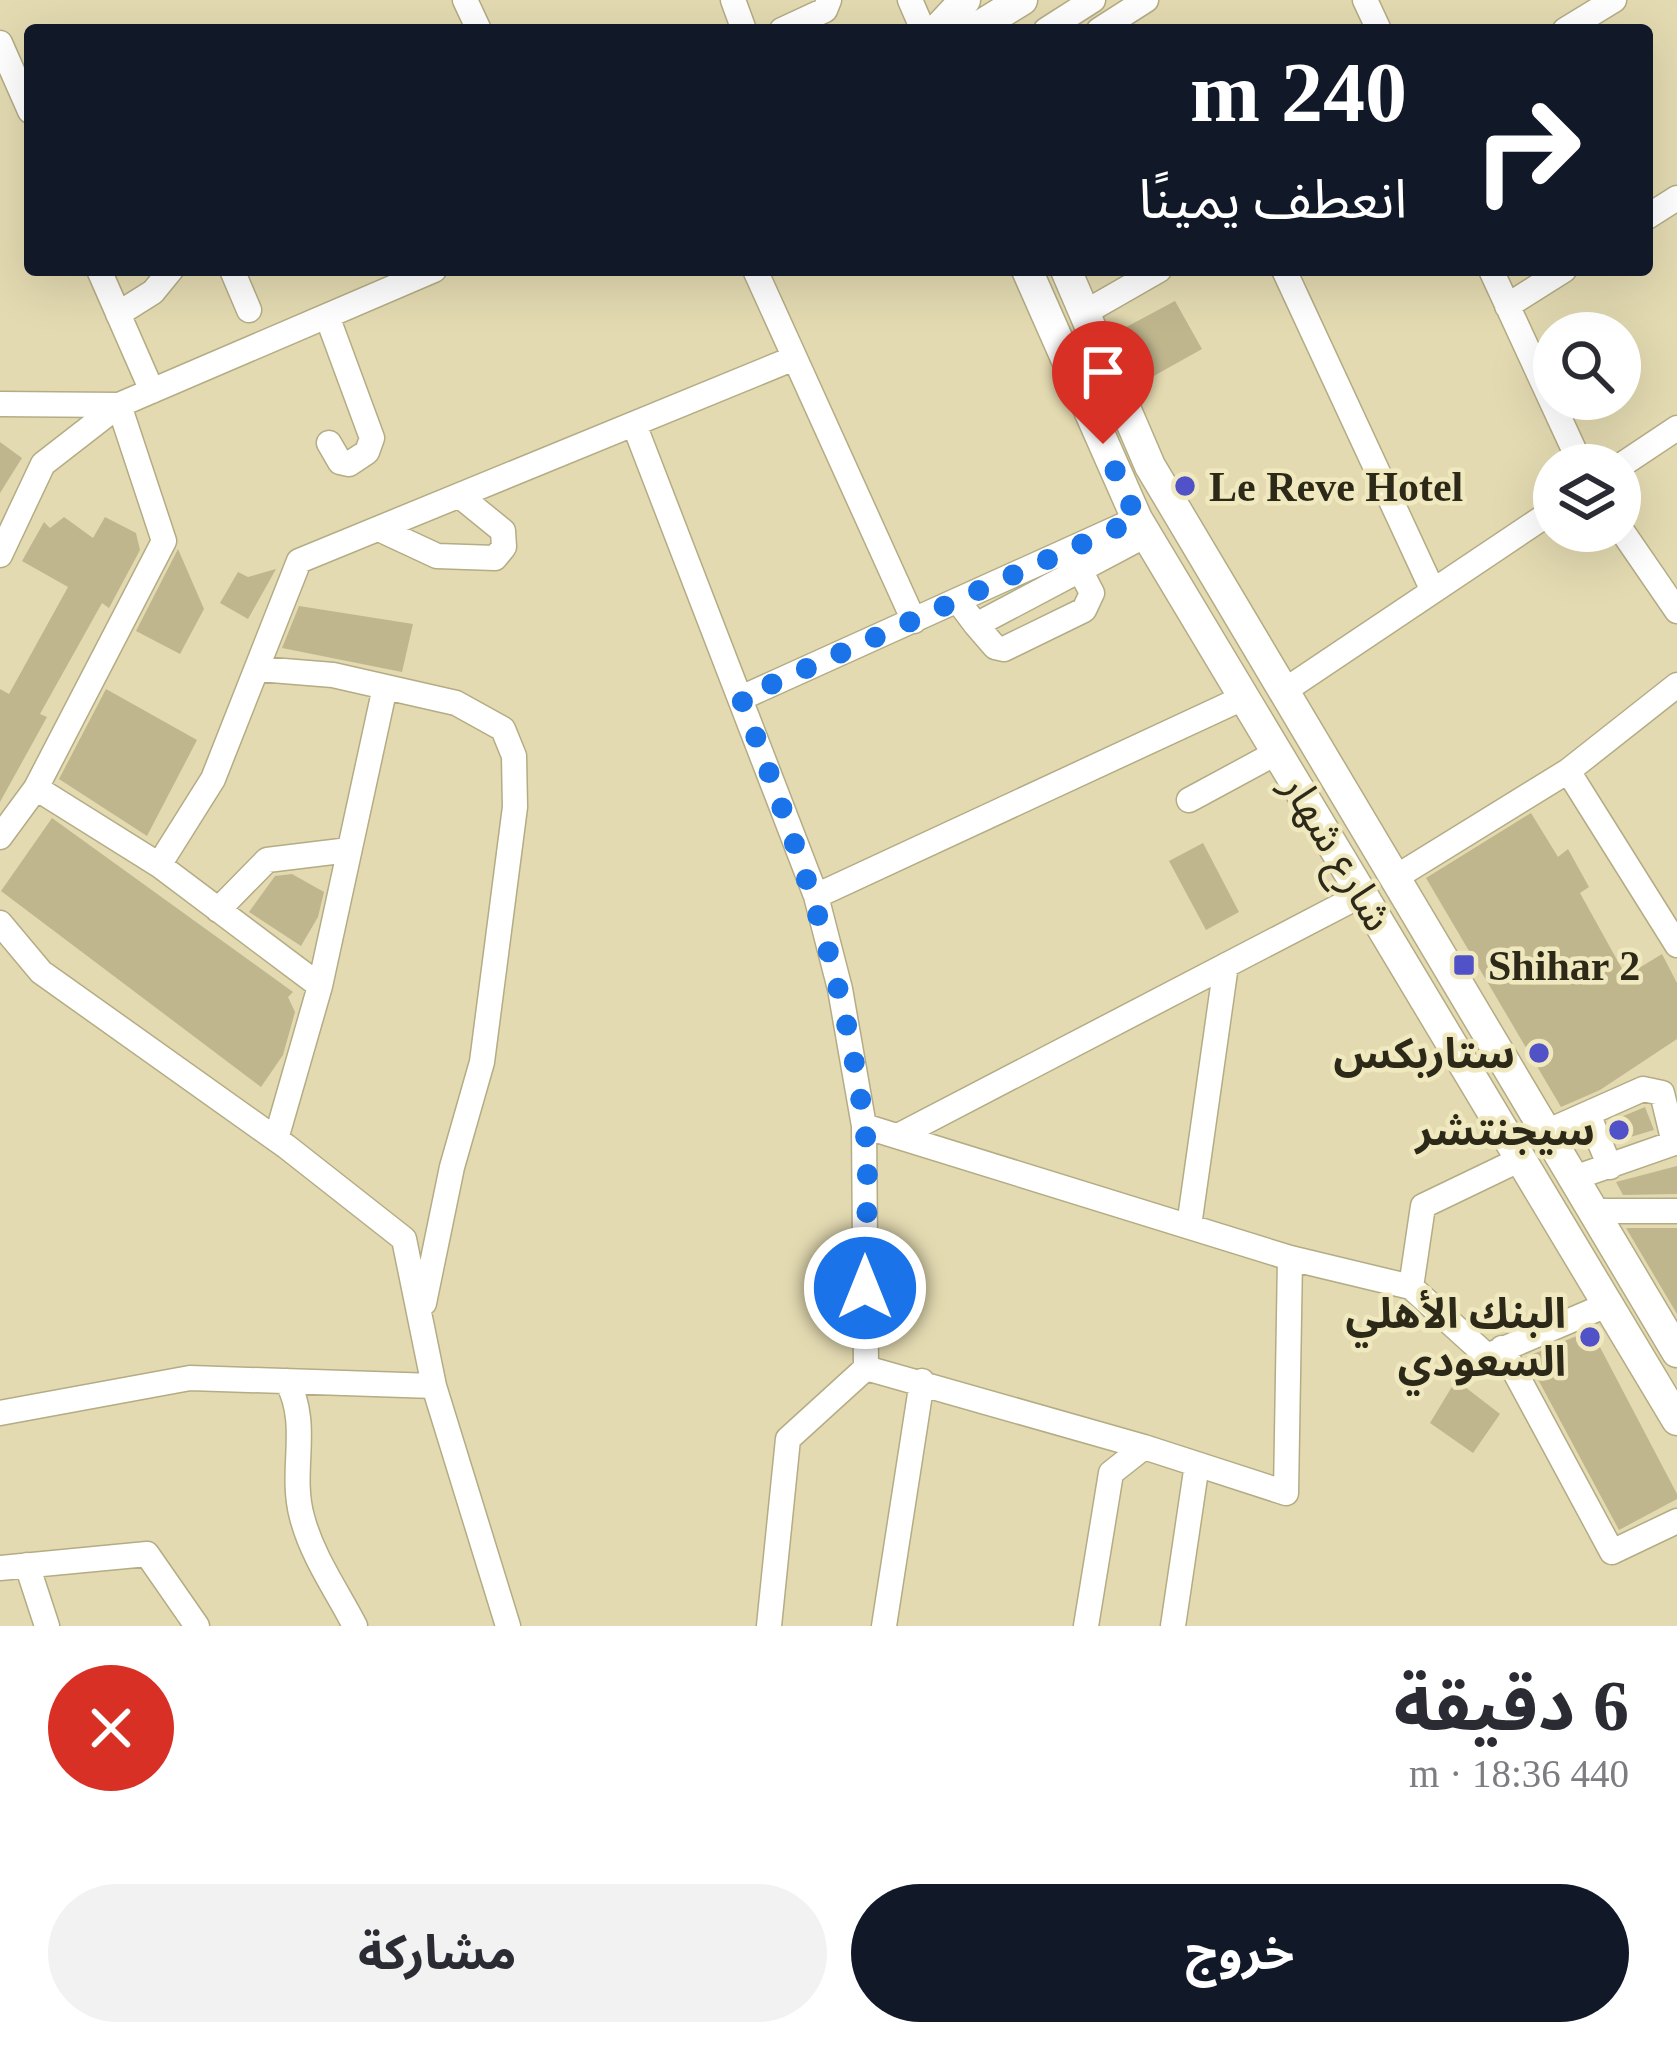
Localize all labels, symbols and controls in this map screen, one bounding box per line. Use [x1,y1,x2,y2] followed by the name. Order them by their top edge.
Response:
[1190,46,1407,139] text: 240 m
[1449,72,1605,228] icon: right
[1139,170,1407,230] text: انعطف يمينًا
[1533,312,1641,552] map controls
[1533,312,1641,420] button: search
[1052,321,1154,444] pin
[1070,339,1136,405] icon: arrive
[1533,444,1641,552] button: layers
[1209,464,1463,510] place label: Le Reve Hotel
[1172,473,1198,499] marker: Le Reve Hotel
[1265,764,1402,943] street label: شارع شهار
[1488,943,1640,989] place label: Shihar 2
[1451,952,1477,978] marker: Shihar 2
[1334,1031,1515,1078] place label: ستاربكس
[1526,1040,1552,1066] marker: ستاربكس
[1413,1108,1595,1155] place label: سيجنتشر
[1606,1117,1632,1143] marker: سيجنتشر
[802,1225,928,1351] position arrow
[1345,1289,1566,1396] place label: البنك الأهلي السعودي
[1577,1324,1603,1350] marker: البنك الأهلي السعودي
[48,1665,174,1791] button: close
[1394,1666,1629,1746] text: 6 دقيقة
[1409,1752,1629,1795] text: 440 m · 18:36
[48,1884,827,2022] button: مشاركة
[851,1884,1629,2022] button: خروج

